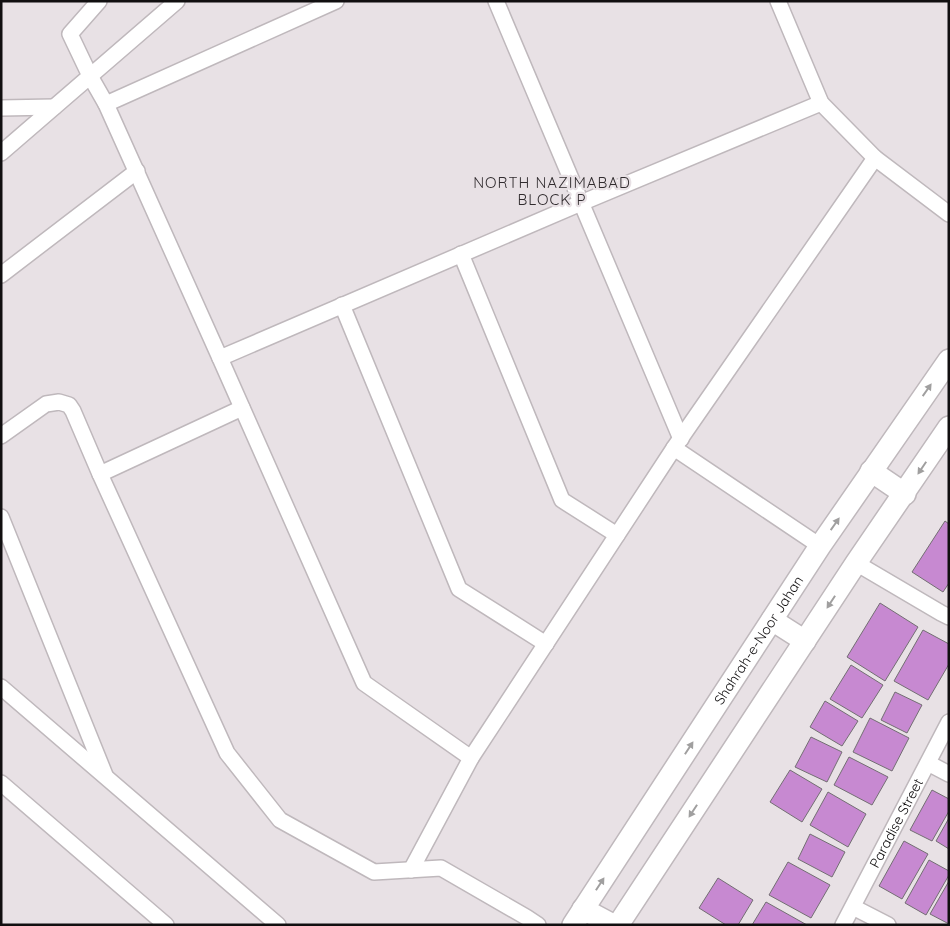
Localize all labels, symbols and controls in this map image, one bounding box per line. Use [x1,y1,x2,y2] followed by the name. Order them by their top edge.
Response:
[473,173,631,209] district label: NORTH NAZIMABAD BLOCK P
[922,383,932,397] one-way arrow
[917,461,927,474] one-way arrow
[830,517,840,531] one-way arrow
[710,572,807,708] street label: Shahrah-e-Noor Jahan
[826,595,836,609] one-way arrow
[684,741,693,754] one-way arrow
[865,775,927,871] street label: Paradise Street
[688,804,698,817] one-way arrow
[595,877,605,891] one-way arrow

